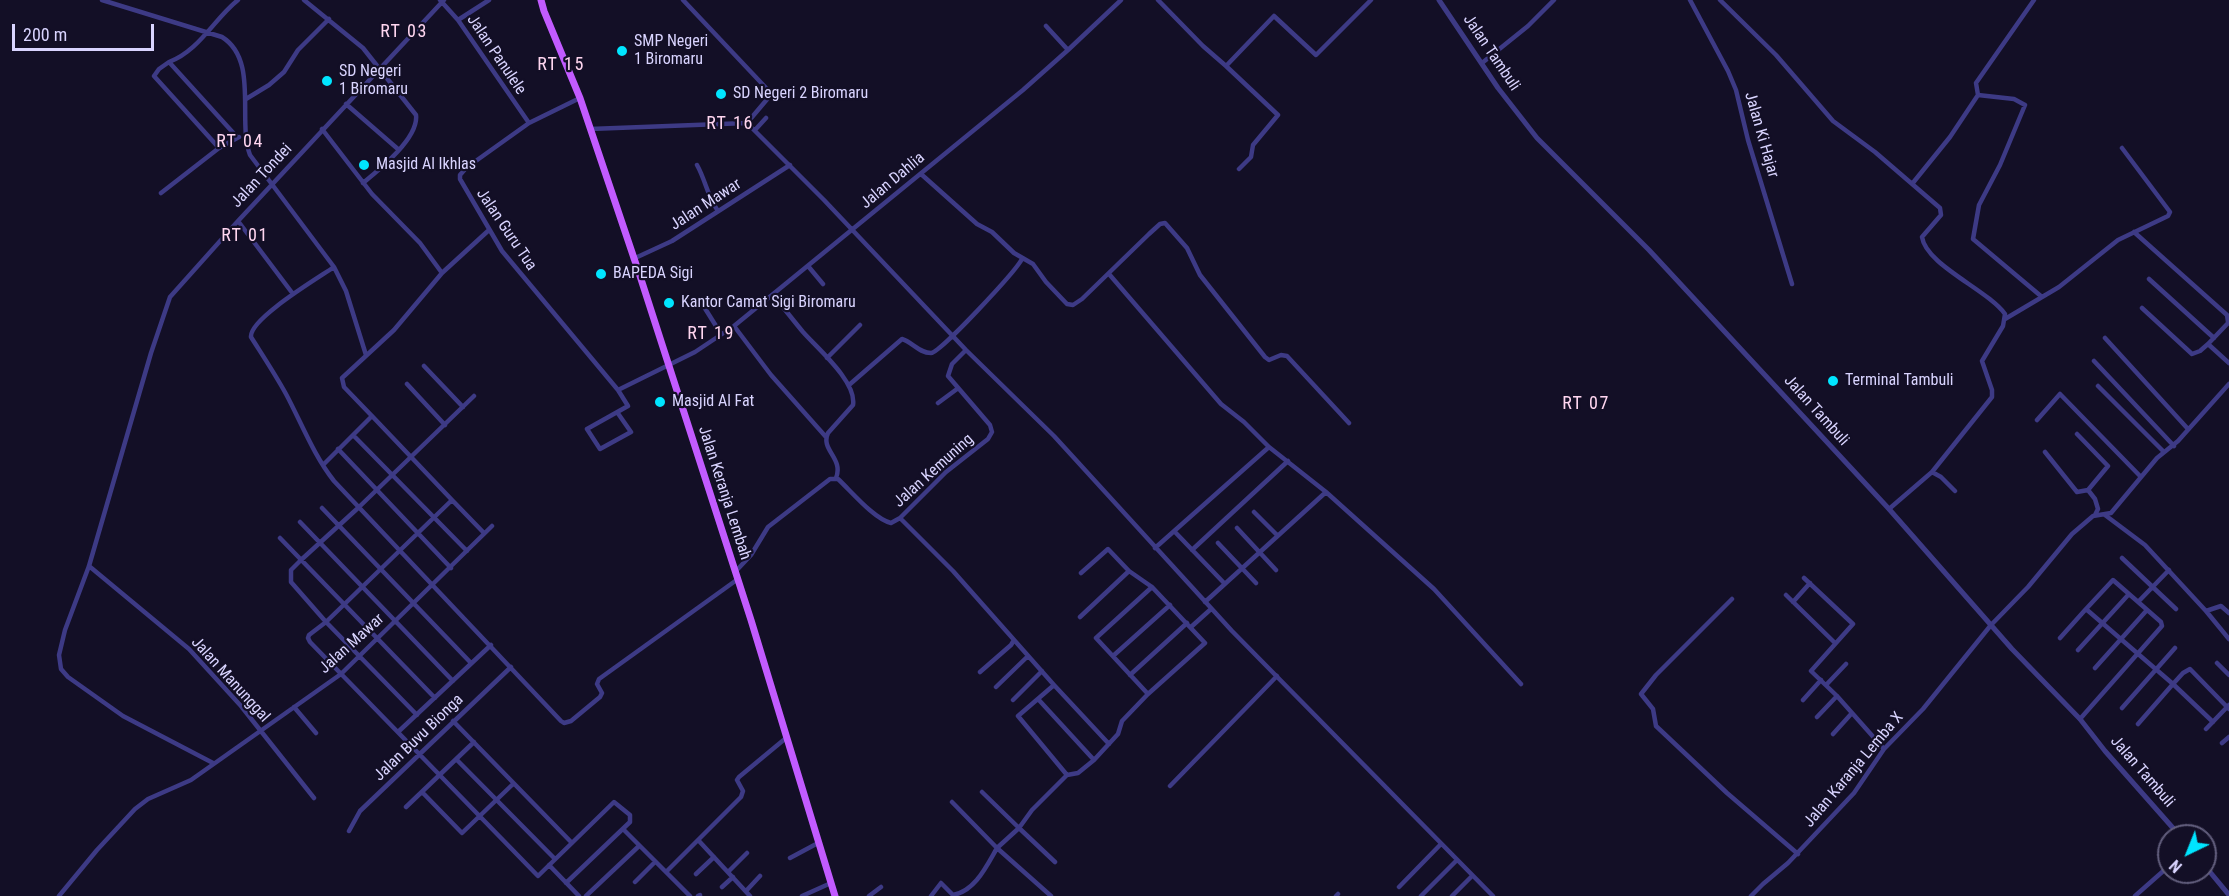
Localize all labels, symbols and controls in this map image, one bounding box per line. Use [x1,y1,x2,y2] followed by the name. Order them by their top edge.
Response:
[462,11,530,99] street label: Jalan Panulele
[1458,11,1524,95] street label: Jalan Tambuli
[15,12,158,50] scale bar
[380,21,428,43] district label: RT 03
[23,24,67,45] text: 200 m
[634,32,708,70] place label: SMP Negeri 1 Biromaru
[615,44,629,58] marker: SMP Negeri 1 Biromaru
[537,54,585,76] district label: RT 15
[339,62,408,100] place label: SD Negeri 1 Biromaru
[320,74,334,88] marker: SD Negeri 1 Biromaru
[733,84,868,104] place label: SD Negeri 2 Biromaru
[714,87,728,101] marker: SD Negeri 2 Biromaru
[1740,90,1782,180] street label: Jalan Ki Hajar
[706,113,754,135] district label: RT 16
[216,131,264,153] district label: RT 04
[227,140,297,212] street label: Jalan Tondei
[857,149,929,213] street label: Jalan Dahlia
[376,155,476,175] place label: Masjid Al Ikhlas
[357,158,371,172] marker: Masjid Al Ikhlas
[667,175,745,235] street label: Jalan Mawar
[472,185,540,275] street label: Jalan Guru Tua
[221,225,269,247] district label: RT 01
[613,264,693,284] place label: BAPEDA Sigi
[594,267,608,281] marker: BAPEDA Sigi
[681,293,856,313] place label: Kantor Camat Sigi Biromaru
[662,296,676,310] marker: Kantor Camat Sigi Biromaru
[687,323,735,345] district label: RT 19
[1845,371,1954,391] place label: Terminal Tambuli
[1779,372,1853,450] street label: Jalan Tambuli
[1826,374,1840,388] marker: Terminal Tambuli
[672,392,754,412] place label: Masjid Al Fat
[1562,393,1610,415] district label: RT 07
[653,395,667,409] marker: Masjid Al Fat
[693,424,755,562] street label: Jalan Keranja Lembah
[890,430,978,512] street label: Jalan Kemuning
[316,610,388,678] street label: Jalan Mawar
[187,633,273,727] street label: Jalan Manunggal
[370,691,468,785] street label: Jalan Buvu Bionga
[1800,708,1908,832] street label: Jalan Karanja Lemba X
[2106,732,2178,812] street label: Jalan Tambuli
[2157,824,2217,884] north arrow
[2166,856,2186,876] text: N

